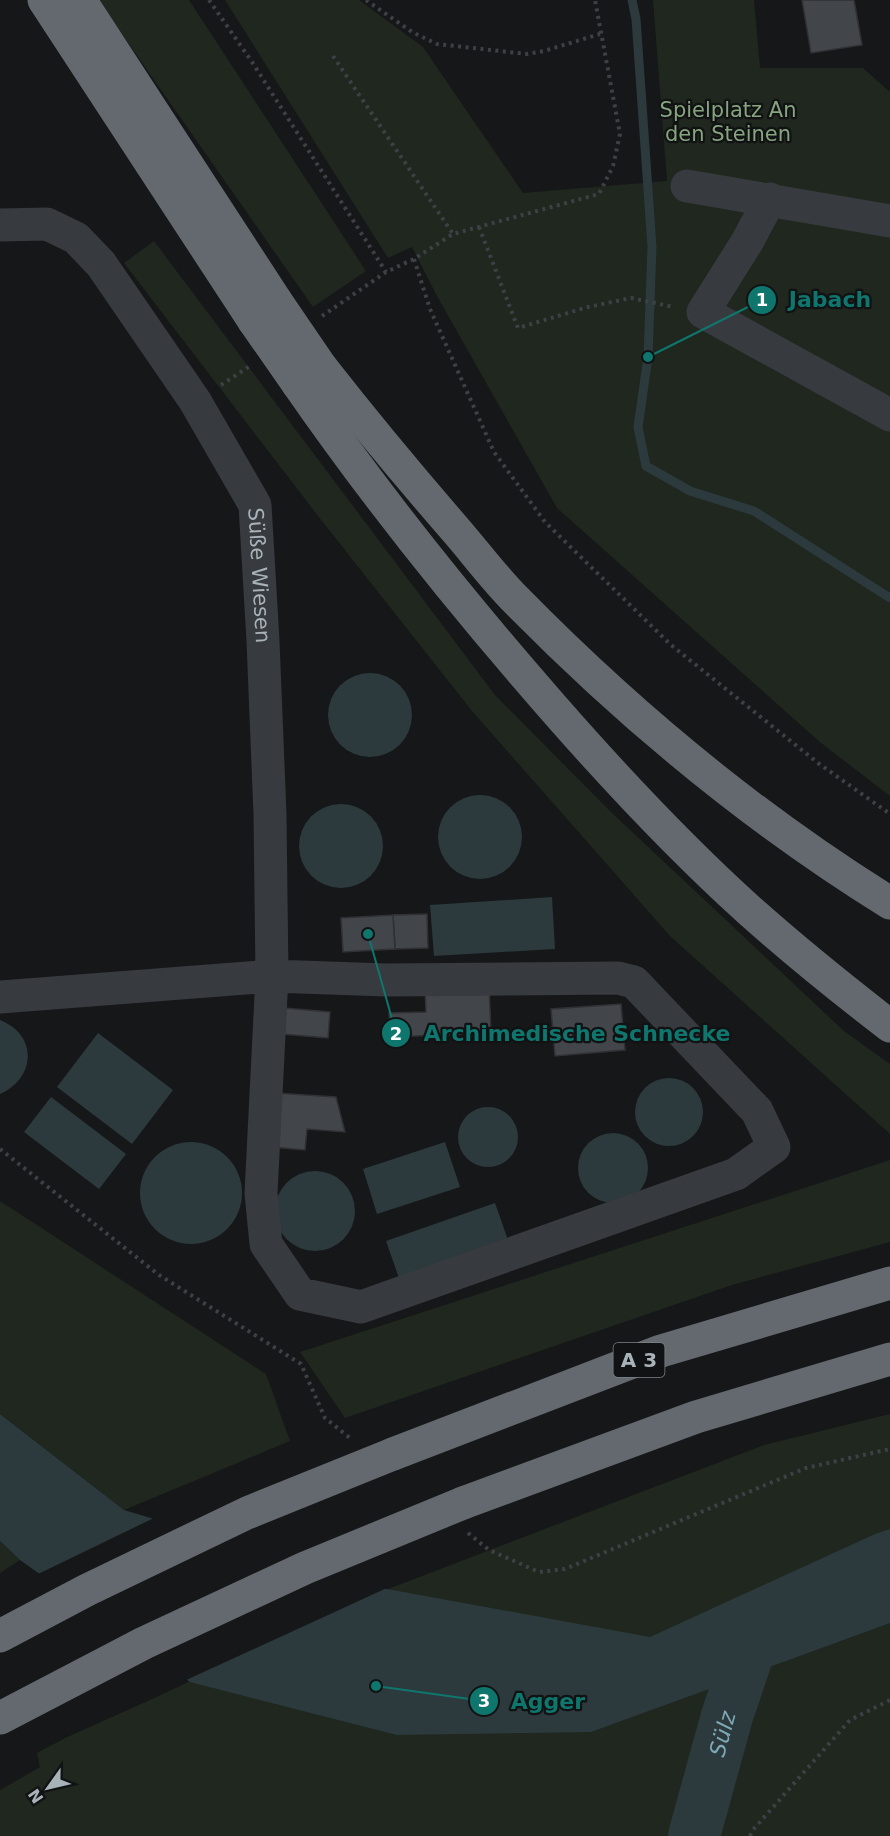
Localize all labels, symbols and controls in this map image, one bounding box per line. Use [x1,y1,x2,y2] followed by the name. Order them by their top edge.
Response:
[660,98,796,146] park label: Spielplatz An den Steinen
[747,280,884,320] callout: Jabach
[787,287,871,312] text: Jabach
[756,289,768,310] text: 1
[243,507,275,644] street label: Süße Wiesen
[381,1013,742,1053] callout: Archimedische Schnecke
[424,1021,730,1046] text: Archimedische Schnecke
[390,1023,402,1044] text: 2
[614,1343,664,1377] road number: A 3
[469,1681,597,1721] callout: Agger
[511,1689,585,1714] text: Agger
[478,1690,490,1711] text: 3
[704,1708,741,1759] water label: Sülz
[18,1758,78,1818] north arrow
[24,1785,48,1807] text: N

